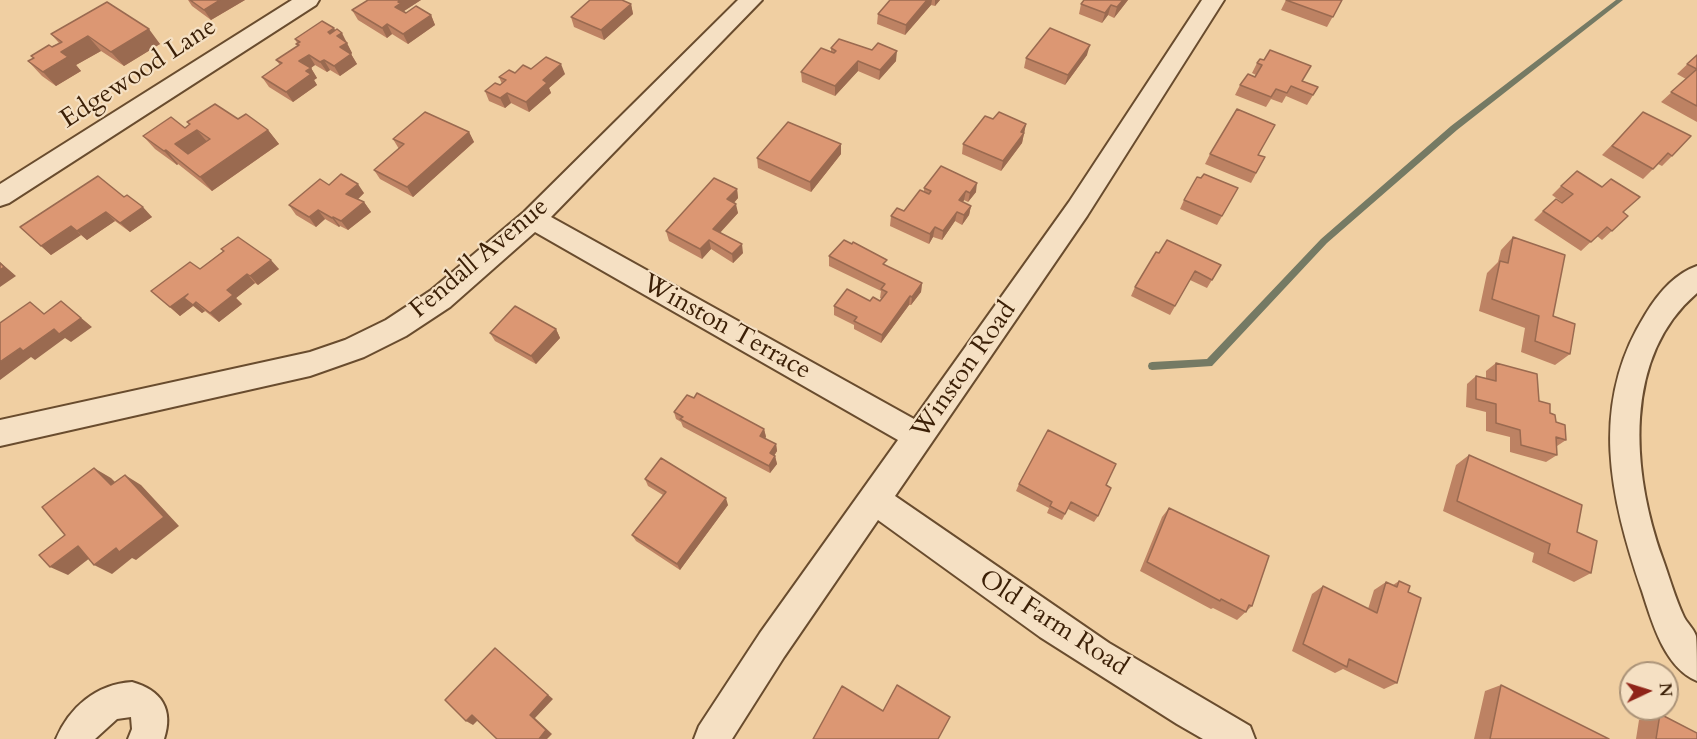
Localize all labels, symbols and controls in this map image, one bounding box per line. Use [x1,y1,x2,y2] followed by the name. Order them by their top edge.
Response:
[55,12,223,136] street label: Edgewood Lane
[404,192,556,326] street label: Fendall Avenue
[636,269,816,387] street label: Winston Terrace
[906,296,1024,446] street label: Winston Road
[973,564,1133,684] street label: Old Farm Road
[1619,661,1679,721] north arrow
[1654,682,1676,698] text: N

